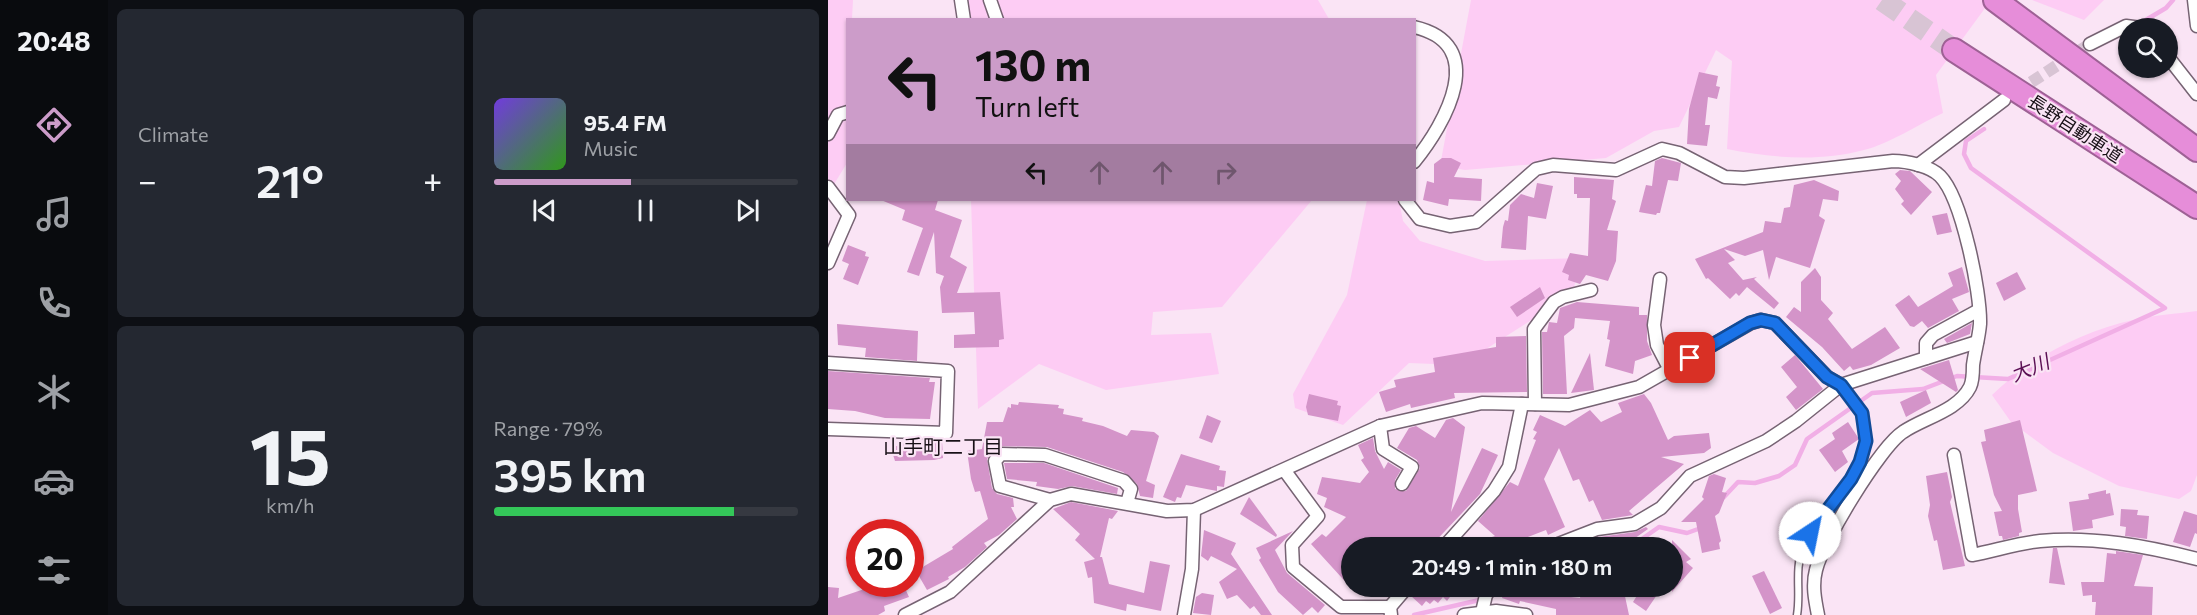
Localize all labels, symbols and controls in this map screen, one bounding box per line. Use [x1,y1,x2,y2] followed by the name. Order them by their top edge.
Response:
[2118,18,2178,78] map controls
[2118,18,2178,78] button: search
[17,24,91,57] text: 20:48
[975,38,1091,90] text: 130 m
[876,42,954,120] icon: left
[975,90,1079,123] text: Turn left
[2024,90,2127,167] street label: 長野自動車道
[33,104,75,146] icon: directions
[584,109,667,136] text: 95.4 FM
[138,122,208,146] text: Climate
[584,136,638,160] text: Music
[256,152,324,207] text: 21°
[1020,156,1053,189] icon: left
[1083,156,1116,189] icon: ahead
[1146,156,1179,189] icon: ahead
[1209,156,1242,189] icon: right
[138,159,157,200] text: −
[423,159,443,200] text: +
[33,193,75,235] icon: music
[528,194,561,227] icon: previous
[629,194,662,227] icon: pause
[731,194,764,227] icon: next
[33,282,75,324] icon: phone
[1664,332,1715,383] pin
[1673,341,1706,374] icon: arrive
[2007,348,2055,386] water label: 大川
[33,371,75,413] icon: climate
[250,406,331,501] text: 15
[494,416,603,440] text: Range · 79%
[883,434,1003,458] district label: 山手町二丁目
[494,446,646,501] text: 395 km
[33,460,75,502] icon: car
[266,493,315,517] text: km/h
[1778,501,1842,565] position arrow
[846,519,924,597] speed limit sign: 20
[33,549,75,591] icon: filters
[1412,553,1612,580] text: 20:49 · 1 min · 180 m

